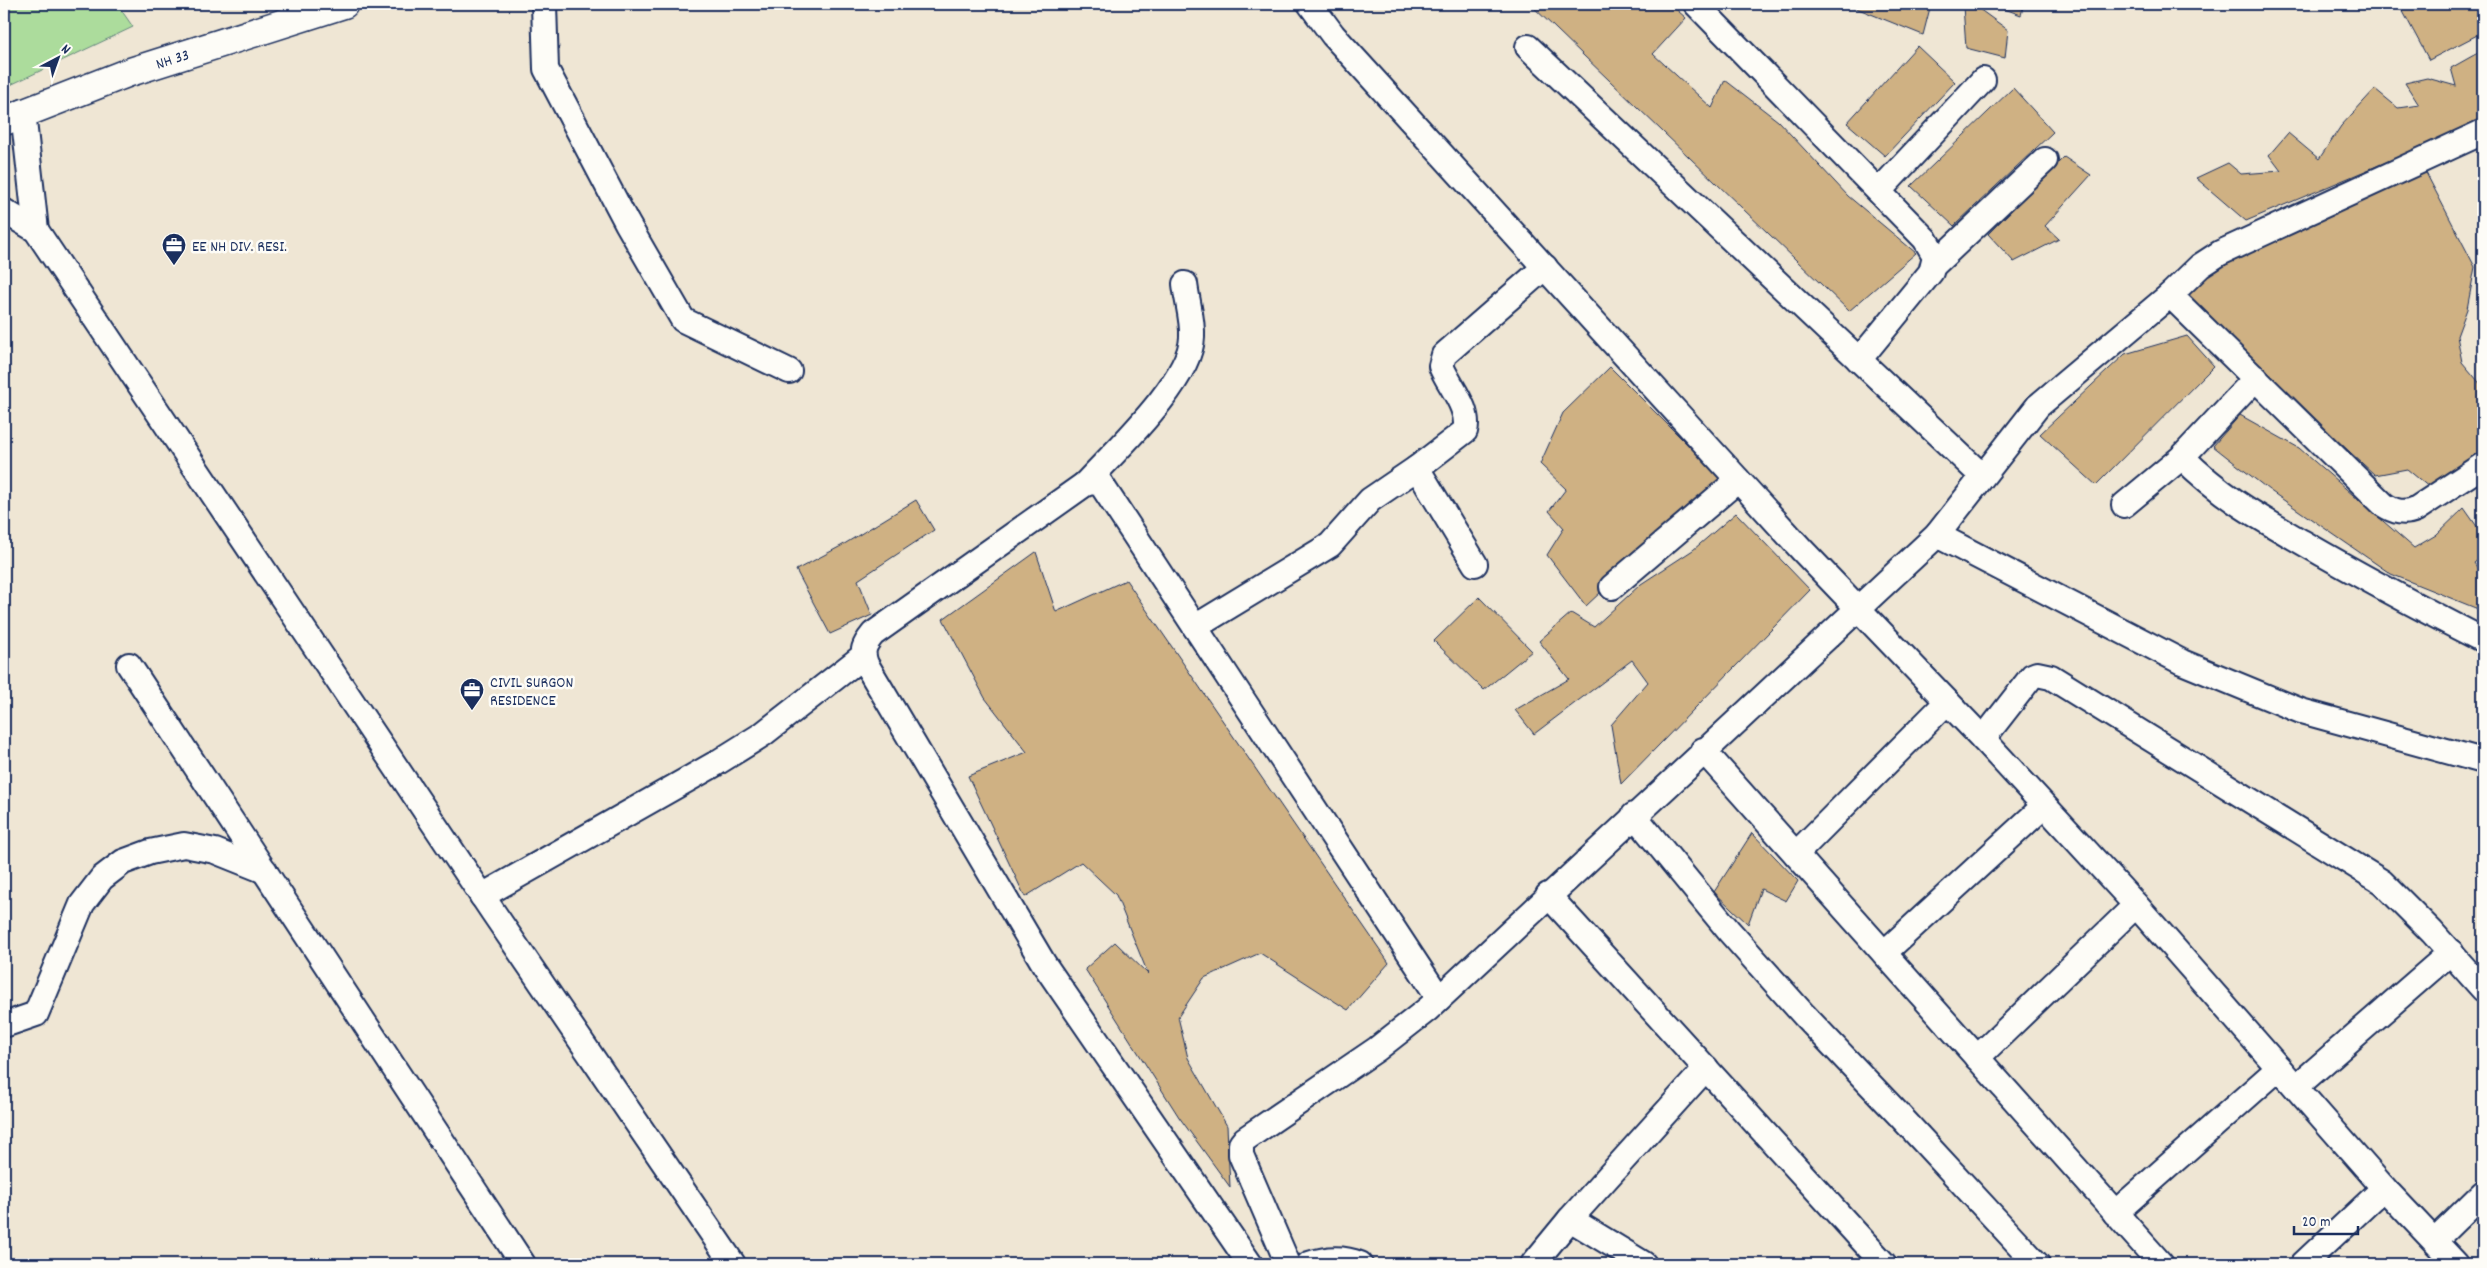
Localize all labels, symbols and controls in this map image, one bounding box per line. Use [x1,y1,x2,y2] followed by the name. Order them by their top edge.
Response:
[32,32,82,82] north arrow
[56,40,74,60] text: N
[153,44,192,77] street label: NH 33
[161,232,187,266] office icon: EE NH DIV. RESI.
[192,236,287,259] place label: EE NH DIV. RESI.
[490,672,574,713] place label: CIVIL SURGON RESIDENCE
[459,677,485,711] office icon: CIVIL SURGON RESIDENCE
[2294,1203,2358,1235] scale bar
[2302,1212,2330,1234] text: 20 m

